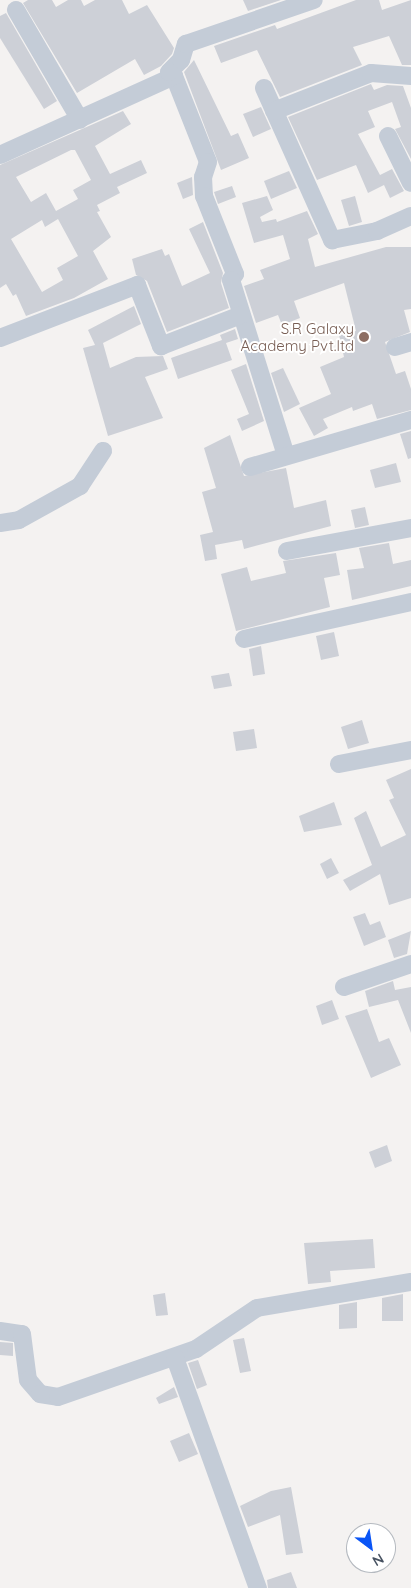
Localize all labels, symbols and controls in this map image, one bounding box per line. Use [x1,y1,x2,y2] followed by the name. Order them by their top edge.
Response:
[241,319,354,354] place label: S.R Galaxy Academy Pvt.ltd
[358,331,370,343] marker: S.R Galaxy Academy Pvt.ltd
[346,1523,396,1573] north arrow
[369,1550,387,1570] text: N

